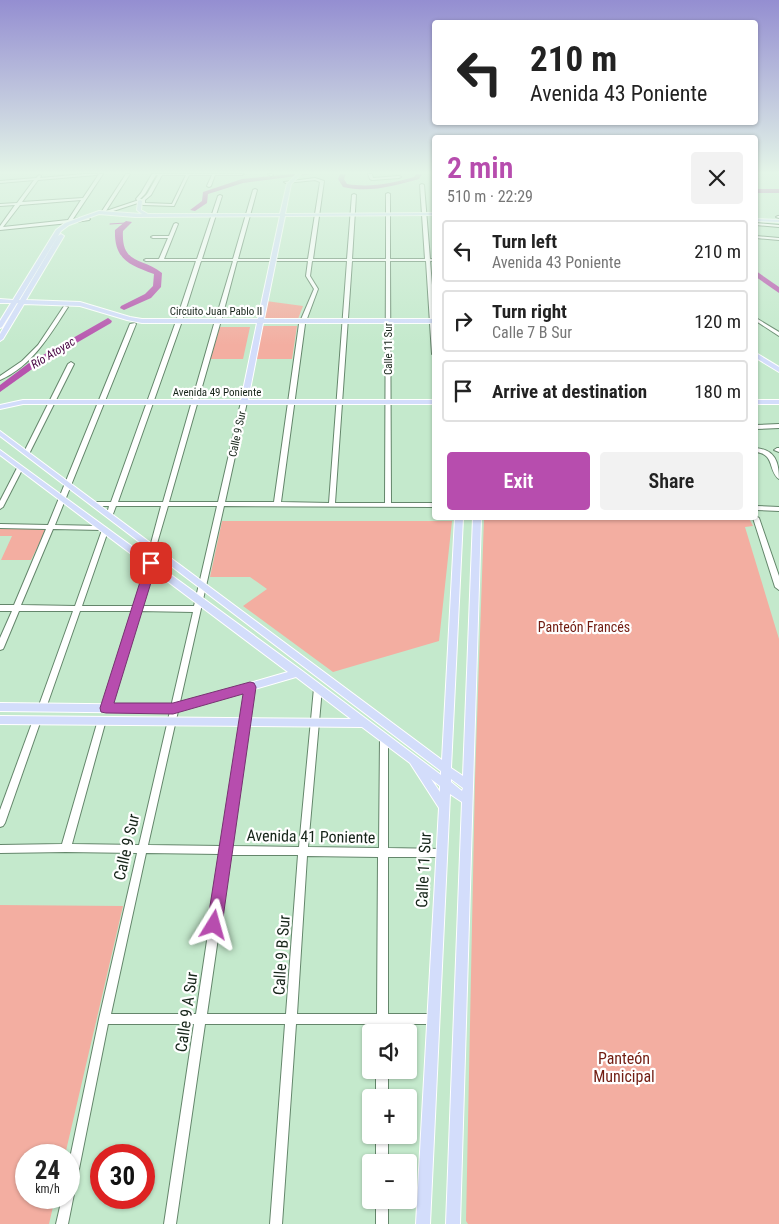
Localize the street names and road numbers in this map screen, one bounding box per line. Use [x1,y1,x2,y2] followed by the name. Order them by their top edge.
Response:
[170,305,262,318] street label: Circuito Juan Pablo II
[382,322,395,375] street label: Calle 11 Sur
[173,386,261,399] street label: Avenida 49 Poniente
[226,409,249,458] street label: Calle 9 Sur
[110,812,143,882] street label: Calle 9 Sur
[246,826,376,847] street label: Avenida 41 Poniente
[412,832,435,908] street label: Calle 11 Sur
[269,914,294,996] street label: Calle 9 B Sur
[171,971,202,1053] street label: Calle 9 A Sur

